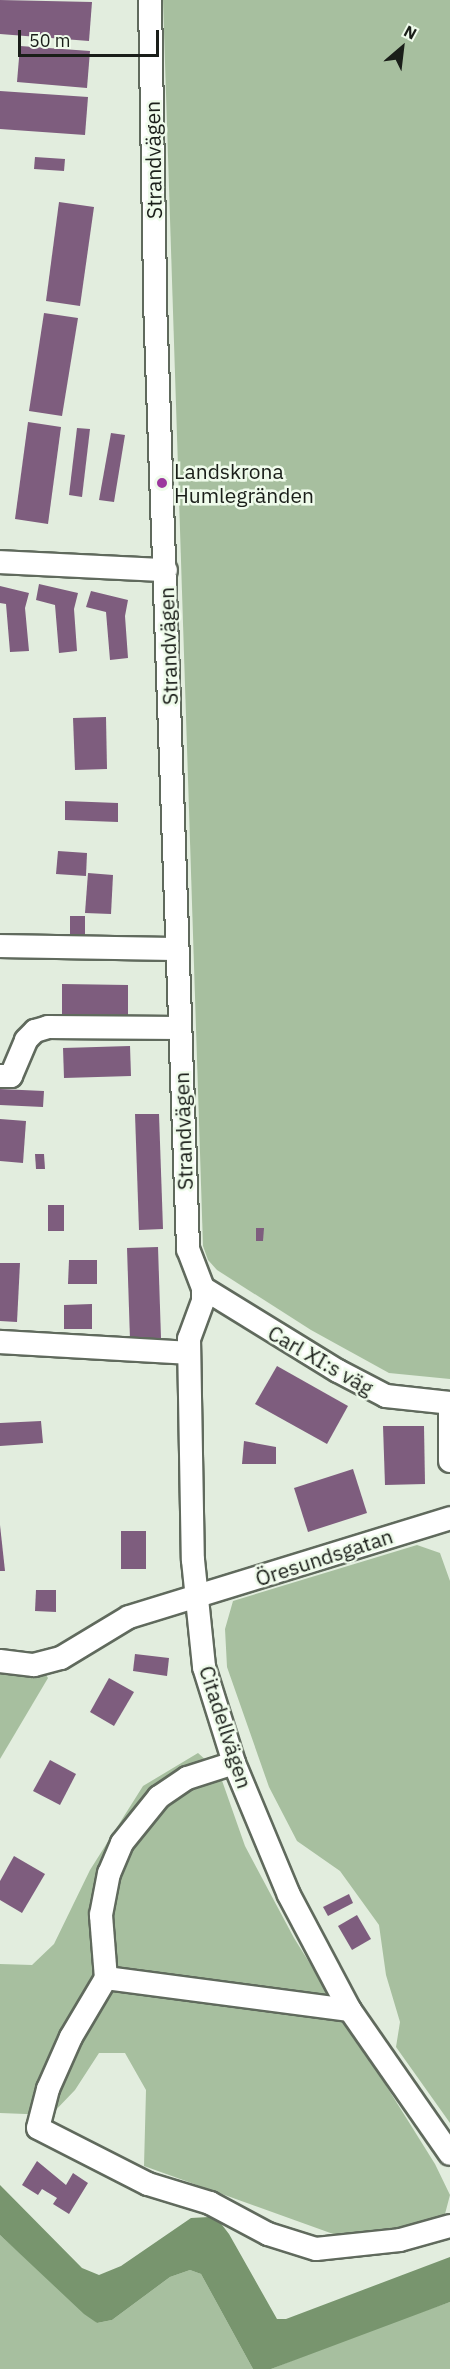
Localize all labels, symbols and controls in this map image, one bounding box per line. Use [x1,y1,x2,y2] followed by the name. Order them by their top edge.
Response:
[21,18,162,56] scale bar
[372,18,432,78] north arrow
[401,21,420,44] text: N
[29,29,71,52] text: 50 m
[139,101,167,219] street label: Strandvägen
[174,458,314,508] place label: Landskrona Humlegränden
[155,476,169,490] marker: Landskrona Humlegränden
[153,586,183,706] street label: Strandvägen
[168,1071,198,1191] street label: Strandvägen
[264,1320,378,1400] street label: Carl XI:s väg
[252,1523,396,1591] street label: Öresundsgatan
[194,1662,258,1792] street label: Citadellvägen

